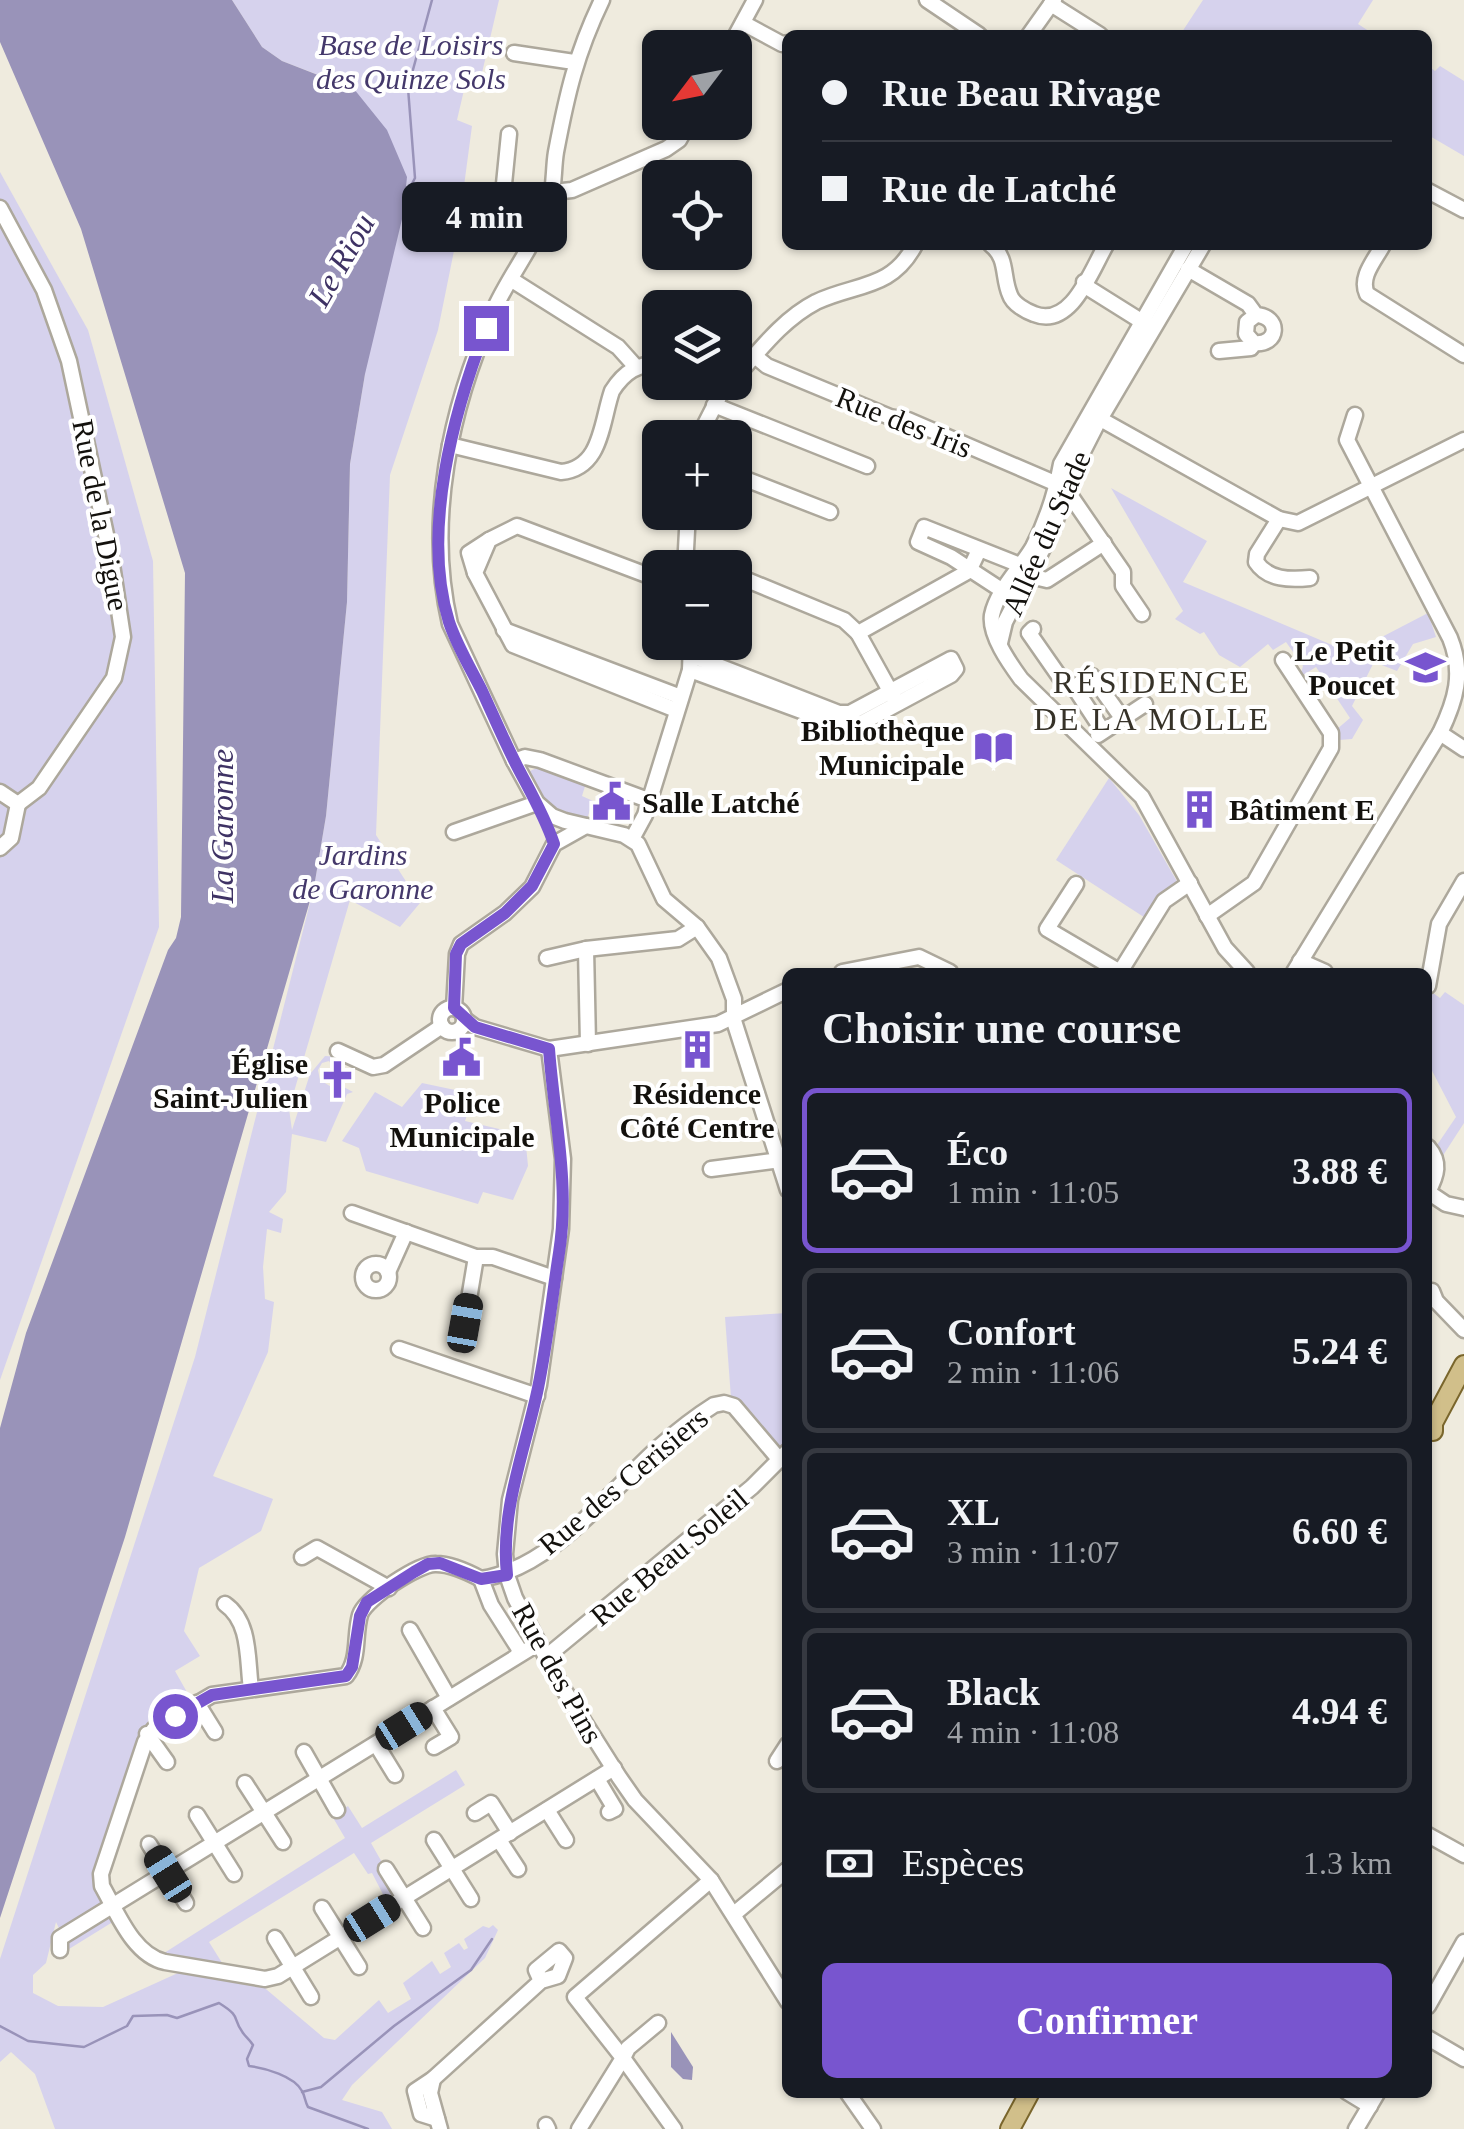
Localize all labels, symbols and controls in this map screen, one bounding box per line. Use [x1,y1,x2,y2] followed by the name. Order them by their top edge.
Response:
[316,28,506,95] park label: Base de Loisirs des Quinze Sols
[642,30,752,140] north arrow
[642,30,752,660] map controls
[882,72,1161,114] text: Rue Beau Rivage
[642,160,752,270] button: locate
[882,168,1116,210] text: Rue de Latché
[404,183,568,253] callout: 4 min
[446,199,523,235] text: 4 min
[300,208,382,313] water label: Le Riou
[642,290,752,400] button: layers
[464,306,509,351] route end
[831,380,977,464] street label: Rue des Iris
[66,417,136,613] street label: Rue de la Digue
[642,420,752,530] button: +
[995,446,1097,620] street label: Allée du Stade
[642,550,752,660] button: −
[1294,634,1395,701] place label: Le Petit Poucet
[1404,646,1446,688] school or university icon: Le Petit Poucet
[1033,664,1271,737] district label: RÉSIDENCE DE LA MOLLE
[801,714,964,781] place label: Bibliothèque Municipale
[973,726,1015,768] library icon: Bibliothèque Municipale
[204,749,240,904] water label: La Garonne
[591,781,633,823] public building icon: Salle Latché
[642,786,800,819] place label: Salle Latché
[1178,788,1220,830] building icon: Bâtiment E
[1229,793,1375,826] place label: Bâtiment E
[292,838,434,905] park label: Jardins de Garonne
[822,1003,1181,1053] text: Choisir une course
[676,1028,718,1070] building icon: Résidence Côté Centre
[441,1037,483,1079] public building icon: Police Municipale
[153,1047,308,1114] place label: Église Saint-Julien
[317,1059,359,1101] church icon: Église Saint-Julien
[619,1077,775,1144] place label: Résidence Côté Centre
[389,1086,535,1153] place label: Police Municipale
[827,1126,917,1216] icon: car
[947,1131,1008,1173] text: Éco
[1292,1150,1387,1192] text: 3.88 €
[947,1174,1119,1210] text: 1 min · 11:05
[445,1291,485,1355] car
[827,1306,917,1396] icon: car
[947,1311,1076,1353] text: Confort
[1292,1330,1387,1372] text: 5.24 €
[947,1354,1119,1390] text: 2 min · 11:06
[532,1401,714,1561] street label: Rue des Cerisiers
[584,1482,754,1632] street label: Rue Beau Soleil
[827,1486,917,1576] icon: car
[947,1491,1000,1533] text: XL
[1292,1510,1387,1552] text: 6.60 €
[947,1534,1119,1570] text: 3 min · 11:07
[506,1597,610,1749] street label: Rue des Pins
[827,1666,917,1756] icon: car
[947,1671,1040,1713] text: Black
[1292,1690,1387,1732] text: 4.94 €
[153,1694,198,1739] route start
[371,1697,437,1755] car
[947,1714,1119,1750] text: 4 min · 11:08
[822,1836,877,1891] icon: cash
[139,1841,197,1907] car
[902,1842,1024,1884] text: Espèces
[1303,1845,1392,1881] text: 1.3 km
[339,1889,405,1947] car
[822,1963,1392,2078] button: Confirmer

